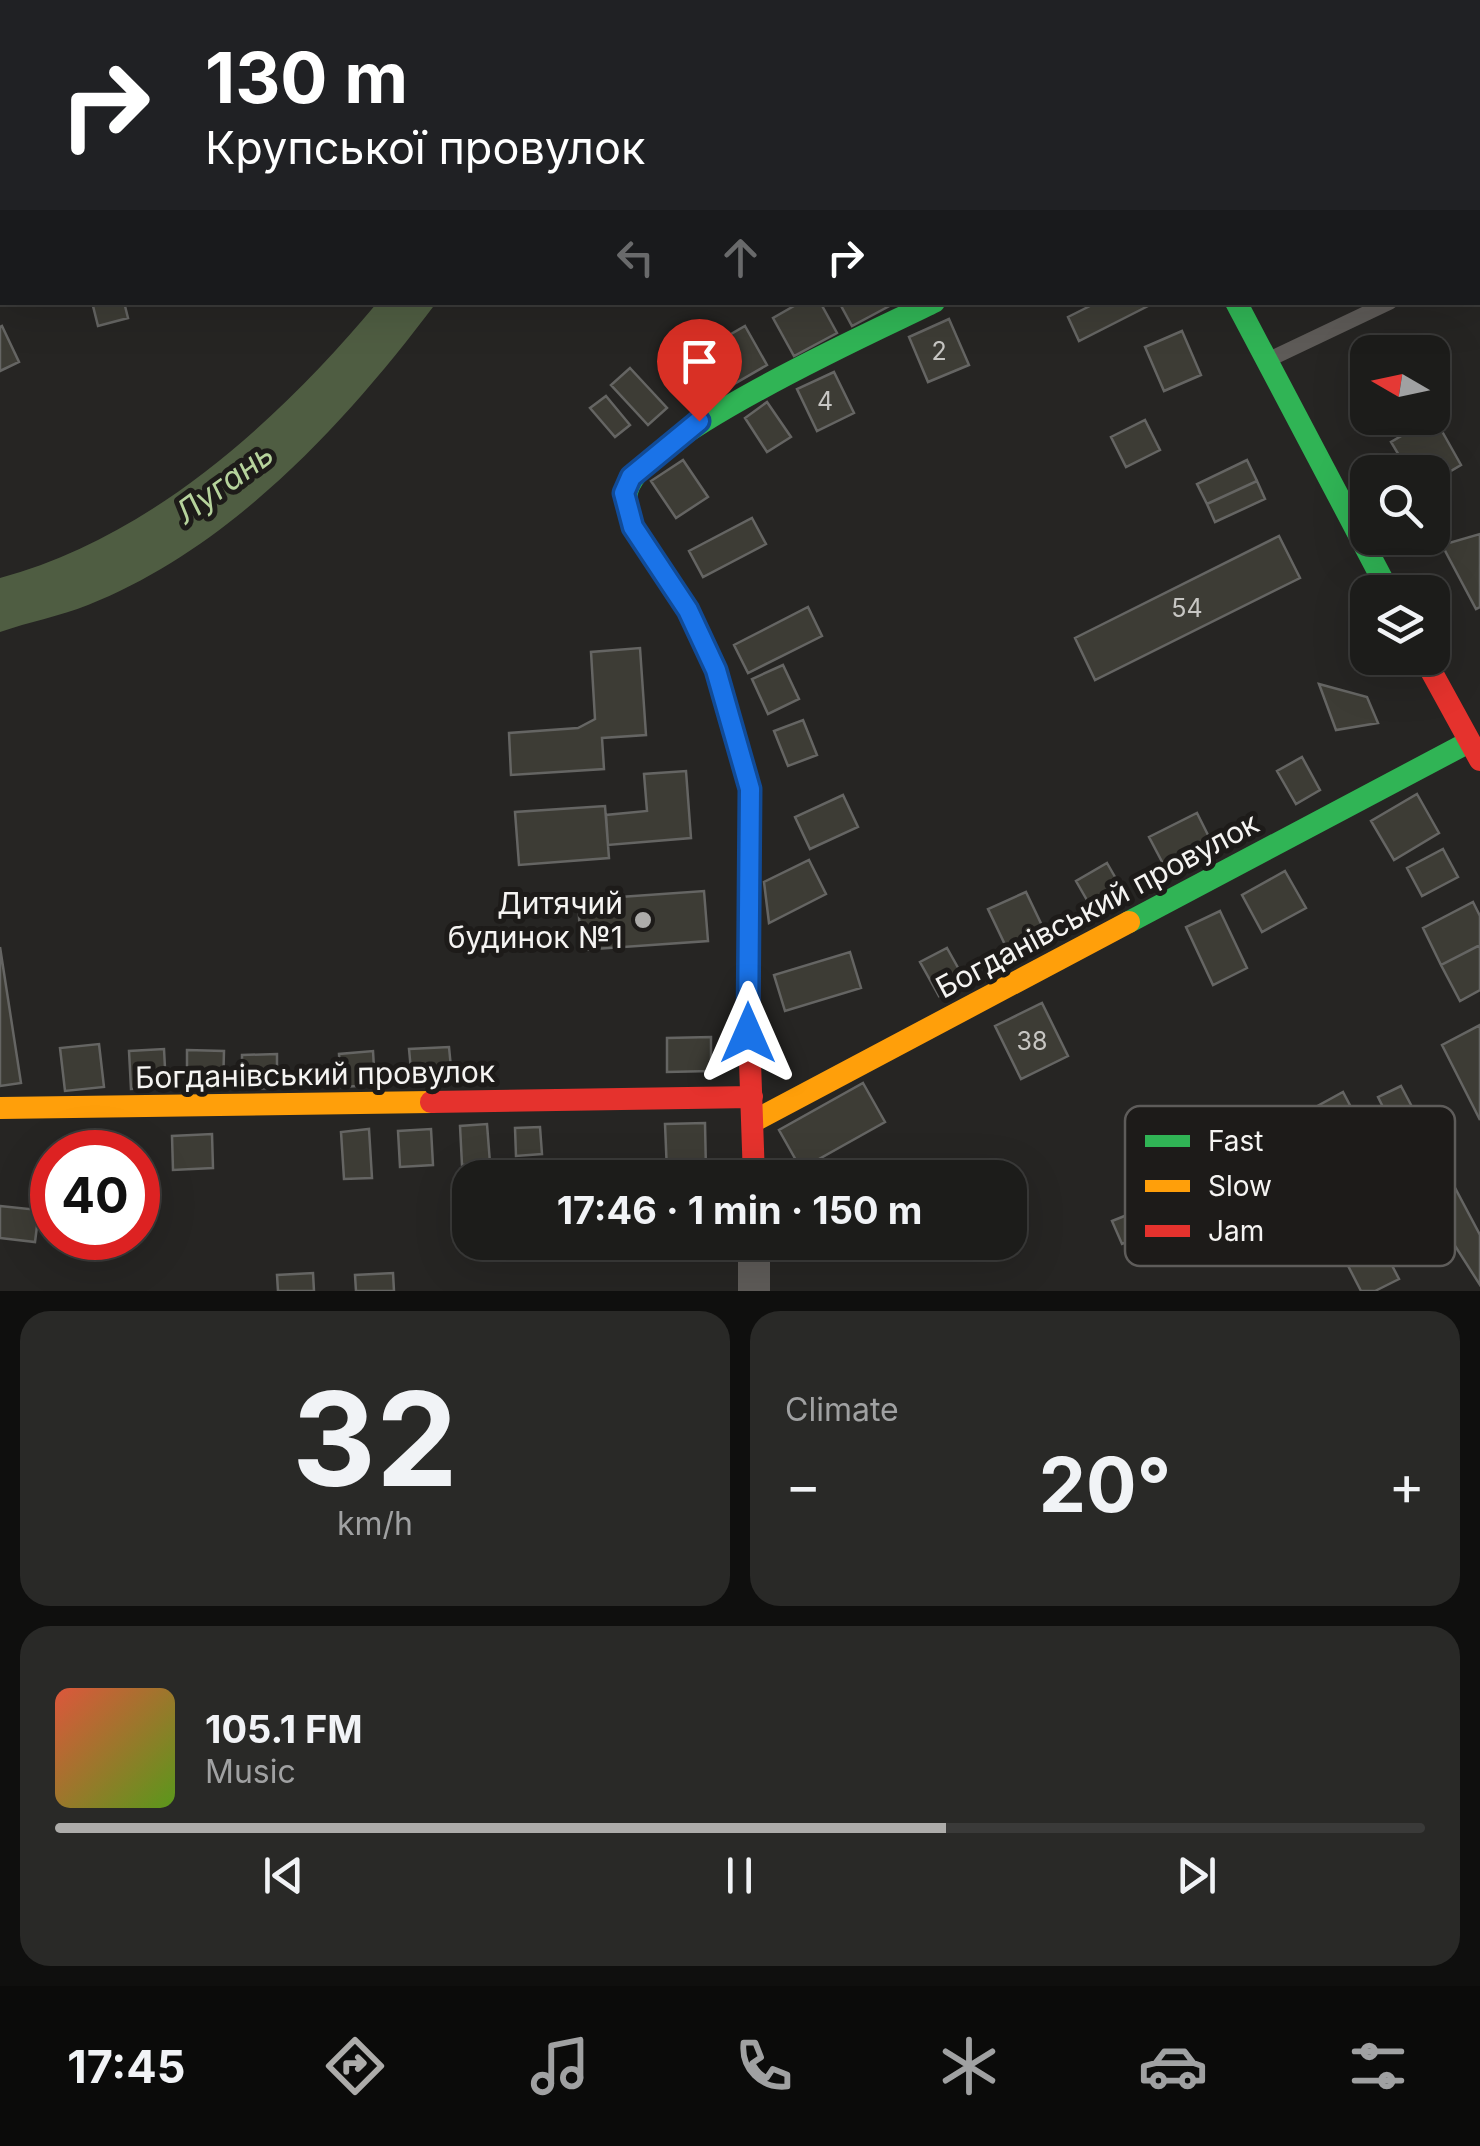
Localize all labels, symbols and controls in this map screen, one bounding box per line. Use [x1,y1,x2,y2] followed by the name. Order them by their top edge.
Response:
[205,35,408,120] text: 130 m
[40,40,170,170] icon: right
[205,120,645,175] text: Крупської провулок
[608,230,663,285] icon: left
[713,230,768,285] icon: ahead
[818,230,873,285] icon: right
[657,319,742,422] pin
[672,334,727,389] icon: arrive
[1350,335,1450,435] north arrow
[1350,335,1450,675] map controls
[931,336,947,366] house number: 2
[817,386,833,416] house number: 4
[167,434,281,532] water label: Лугань
[1350,455,1450,555] button: search
[1350,575,1450,675] button: layers
[1171,593,1203,623] house number: 54
[930,805,1264,1005] street label: Богданівський провулок
[448,885,623,955] place label: Дитячий будинок №1
[632,909,654,931] marker: Дитячий будинок №1
[696,981,800,1085] position arrow
[1017,1026,1047,1056] house number: 38
[135,1053,495,1095] street label: Богданівський провулок
[1125,1106,1455,1266] legend
[1208,1124,1264,1158] text: Fast
[30,1130,160,1260] speed limit sign: 40
[1208,1169,1272,1203] text: Slow
[557,1187,922,1233] text: 17:46 · 1 min · 150 m
[1208,1214,1264,1248] text: Jam
[292,1360,458,1517] text: 32
[785,1390,899,1429] text: Climate
[1039,1439,1171,1530] text: 20°
[785,1452,821,1518] text: −
[1389,1452,1425,1518] text: +
[337,1504,413,1543] text: km/h
[205,1706,363,1752] text: 105.1 FM
[205,1752,296,1791] text: Music
[256,1848,311,1903] icon: previous
[712,1848,767,1903] icon: pause
[1169,1848,1224,1903] icon: next
[320,2031,390,2101] icon: directions
[525,2031,595,2101] icon: music
[729,2031,799,2101] icon: phone
[934,2031,1004,2101] icon: climate
[1138,2031,1208,2101] icon: car
[1343,2031,1413,2101] icon: filters
[67,2039,186,2094] text: 17:45

